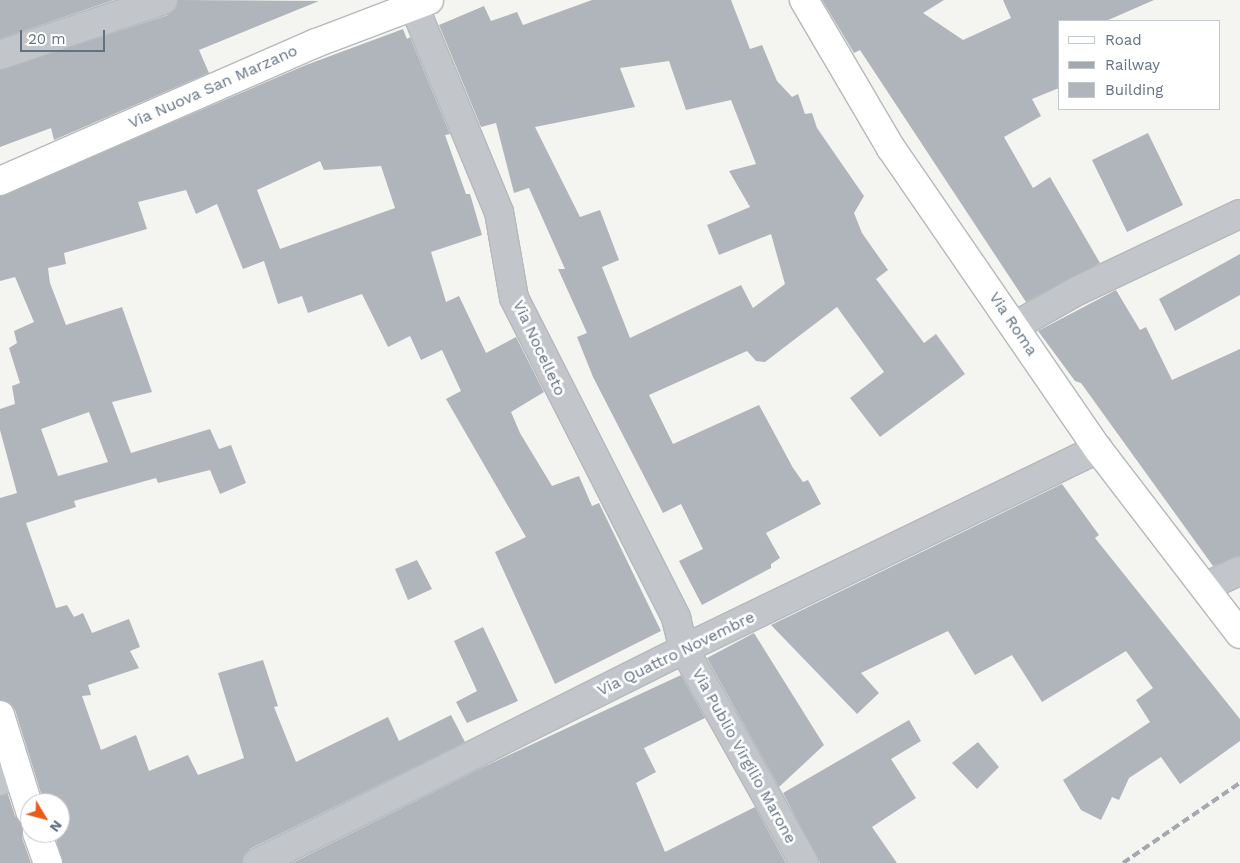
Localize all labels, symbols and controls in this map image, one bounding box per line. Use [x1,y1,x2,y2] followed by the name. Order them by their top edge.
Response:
[22,20,108,52] scale bar
[1058,20,1220,110] legend
[28,30,66,48] text: 20 m
[1105,31,1142,49] text: Road
[125,41,301,133] street label: Via Nuova San Marzano
[1105,56,1160,74] text: Railway
[1105,81,1163,99] text: Building
[985,288,1041,360] street label: Via Roma
[508,297,570,399] street label: Via Nocelleto
[594,607,758,701] street label: Via Quattro Novembre
[688,665,800,847] street label: Via Publio Virgilio Marone
[20,793,70,843] north arrow
[47,817,66,835] text: N

